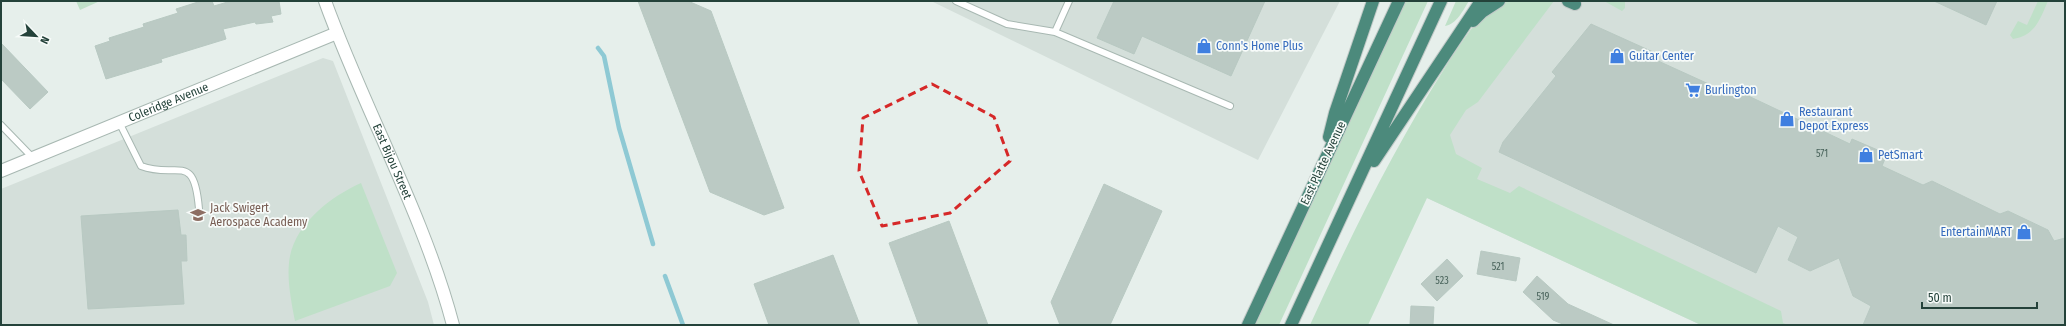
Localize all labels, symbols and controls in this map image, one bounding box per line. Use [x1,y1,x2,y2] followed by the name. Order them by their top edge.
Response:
[16,16,56,56] north arrow
[37,34,52,46] text: N
[1195,37,1213,55] shop icon: Conn's Home Plus
[1216,39,1303,53] place label: Conn's Home Plus
[1608,47,1626,65] shop icon: Guitar Center
[1629,49,1695,63] place label: Guitar Center
[126,80,211,125] street label: Coleridge Avenue
[1684,81,1702,99] supermarket icon: Burlington
[1705,83,1757,97] place label: Burlington
[1799,105,1869,133] place label: Restaurant Depot Express
[1778,110,1796,128] shop icon: Restaurant Depot Express
[1297,119,1349,207] street label: East Platte Avenue
[370,122,415,201] street label: East Bijou Street
[1857,146,1875,164] shop icon: PetSmart
[1816,148,1828,160] house number: 571
[1878,148,1923,162] place label: PetSmart
[210,201,308,229] place label: Jack Swigert Aerospace Academy
[189,206,207,224] school or university icon: Jack Swigert Aerospace Academy
[2015,223,2033,241] shop icon: EntertainMART
[1941,225,2012,239] place label: EntertainMART
[1492,261,1504,273] house number: 521
[1435,275,1449,287] house number: 523
[1922,284,2037,310] scale bar
[1537,291,1550,303] house number: 519
[1928,291,1952,305] text: 50 m

